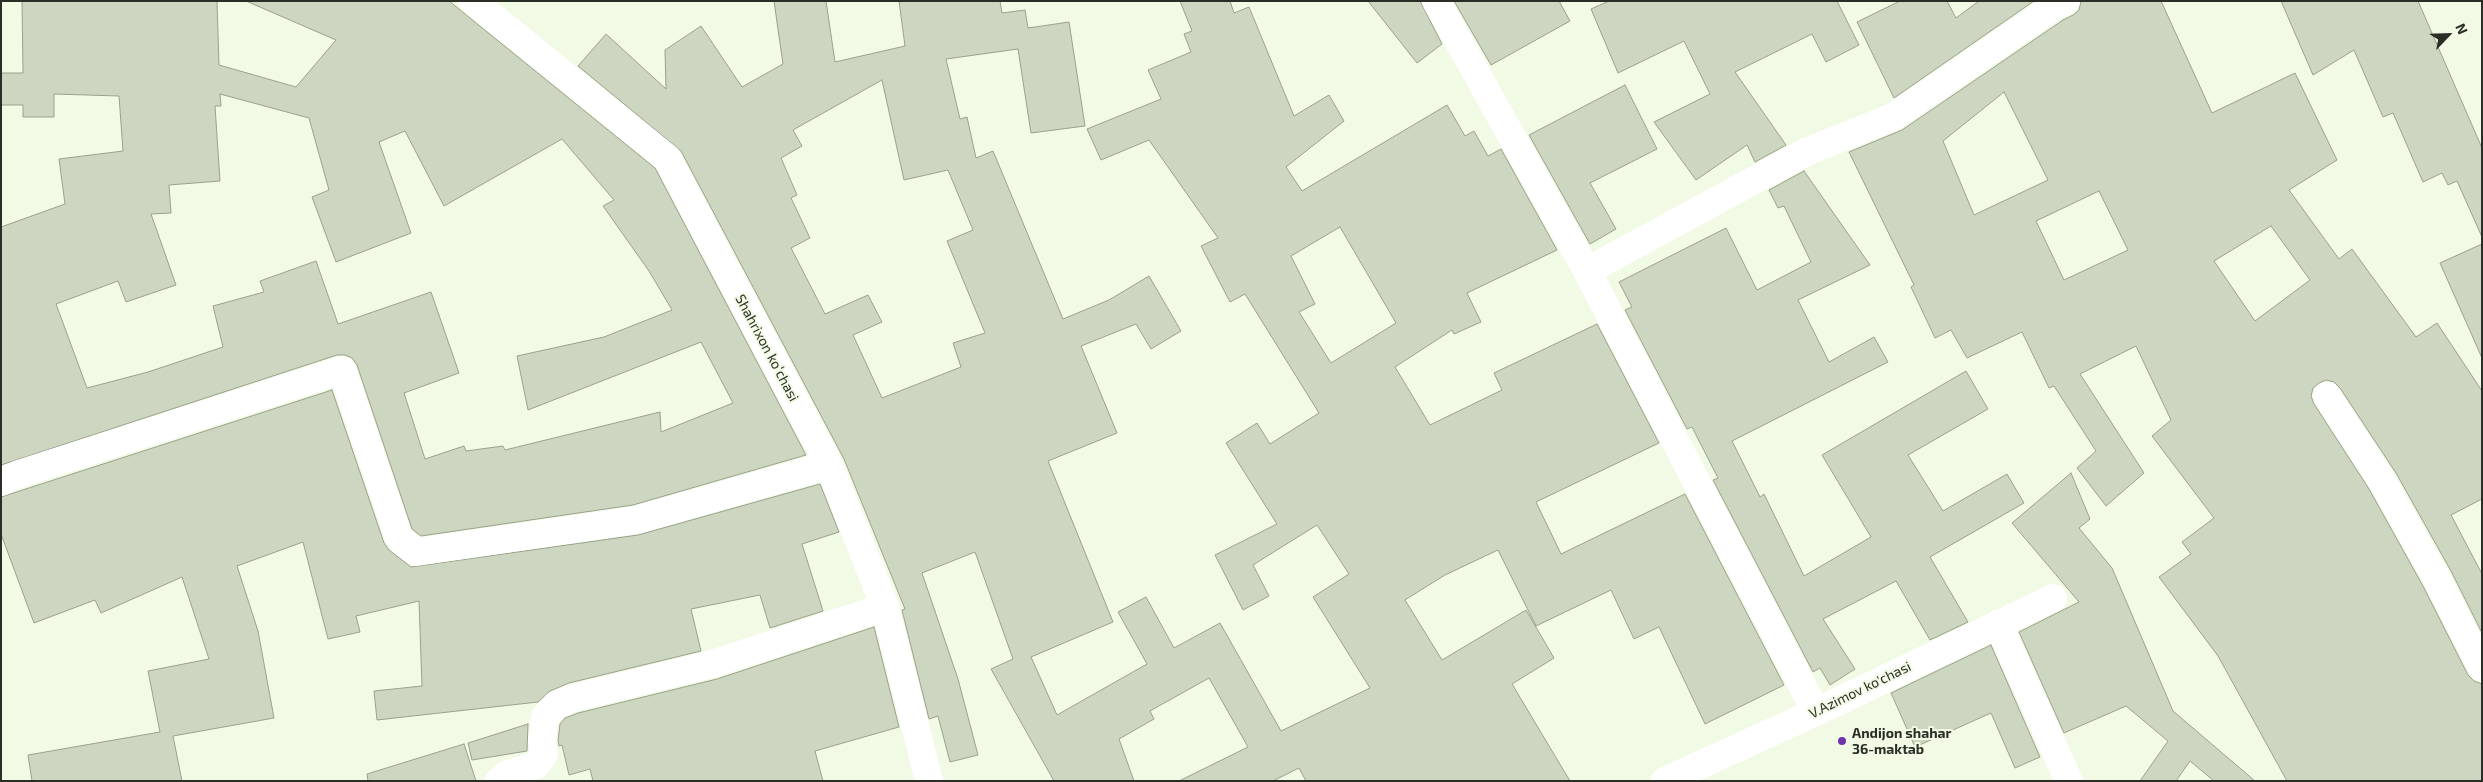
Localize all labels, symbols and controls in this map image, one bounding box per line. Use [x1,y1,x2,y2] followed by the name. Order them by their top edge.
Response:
[2423,10,2473,60] north arrow
[2452,21,2472,37] text: N
[732,292,802,404] street label: Shahrixon koʻchasi
[1806,658,1914,722] street label: V.Azimov ko'chasi
[1852,725,1952,758] place label: Andijon shahar 36-maktab
[1836,735,1848,747] marker: Andijon shahar 36-maktab

